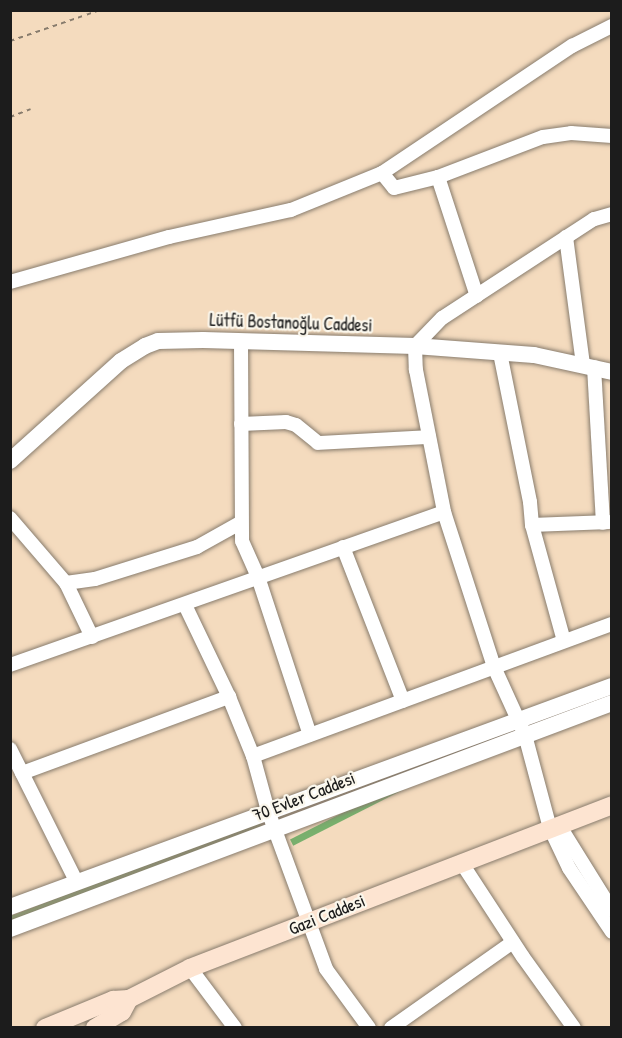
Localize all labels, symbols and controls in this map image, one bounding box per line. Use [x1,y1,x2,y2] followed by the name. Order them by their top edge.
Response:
[209,309,373,337] street label: Lütfü Bostanoğlu Caddesi
[250,767,358,827] street label: 70 Evler Caddesi
[286,890,368,940] street label: Gazi Caddesi

